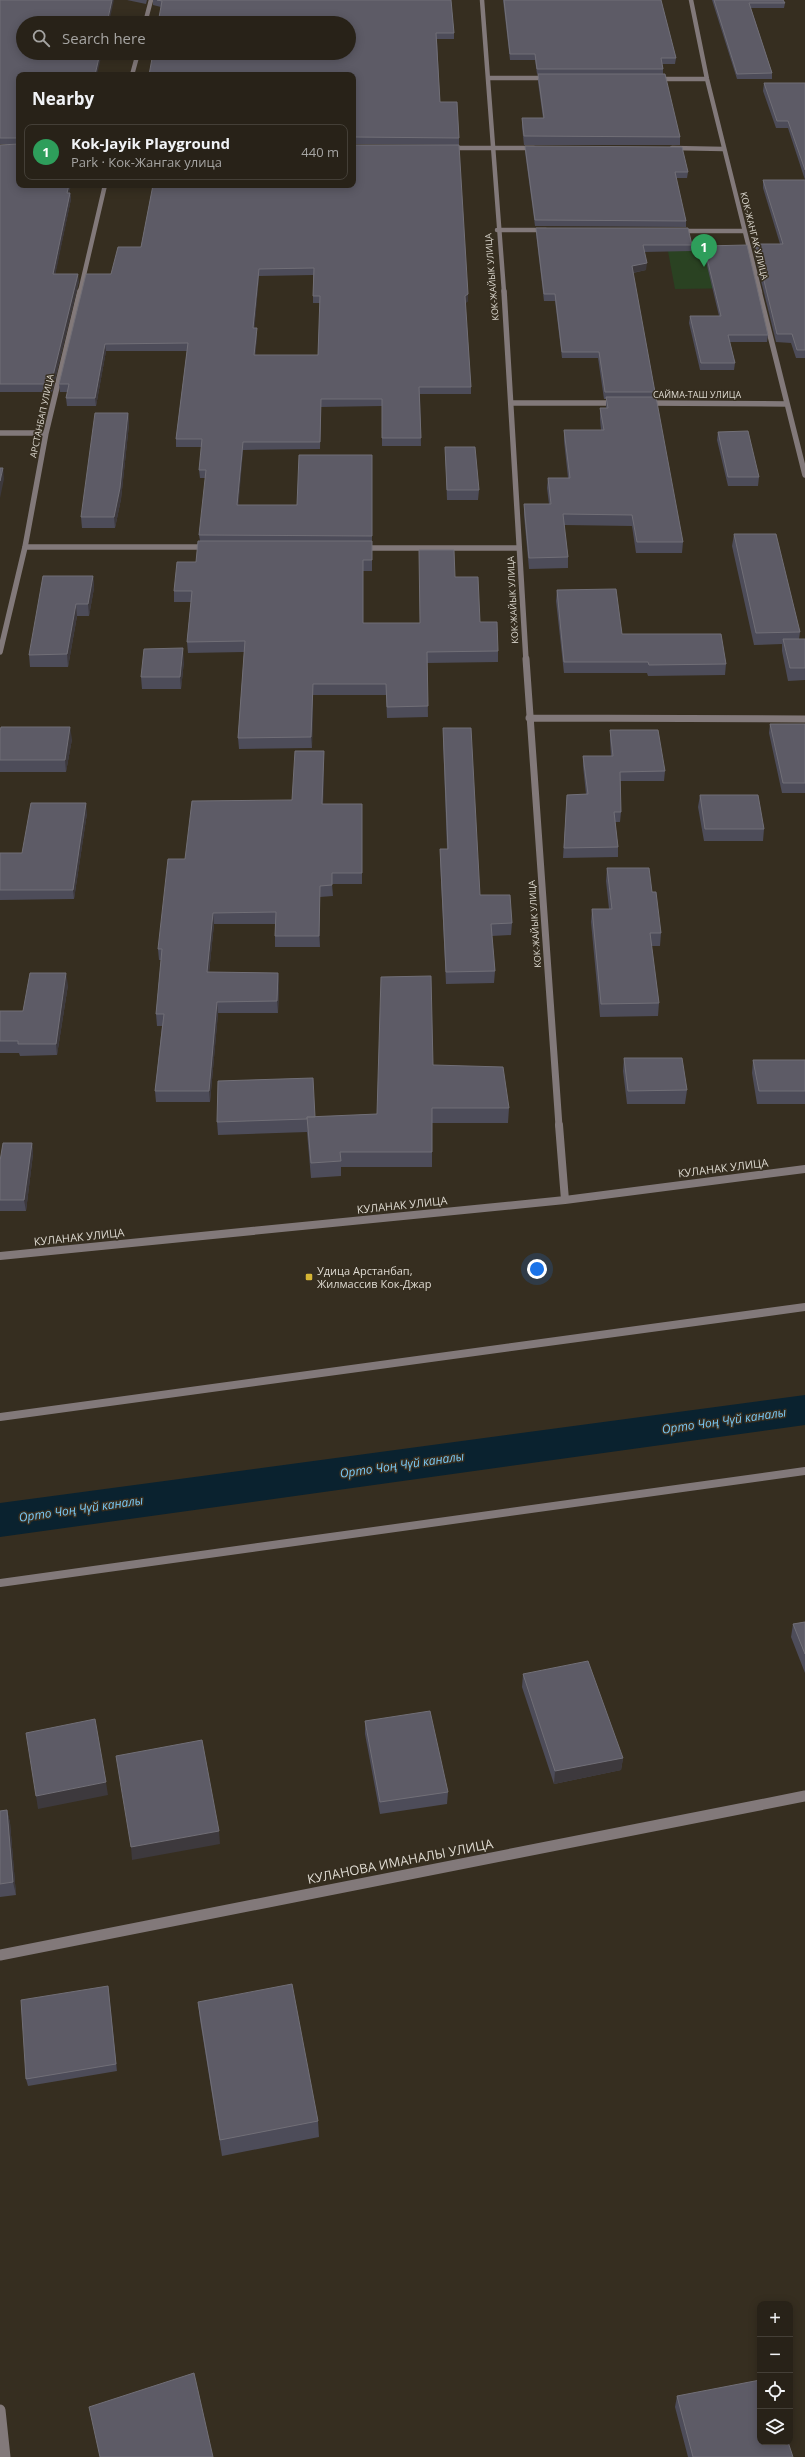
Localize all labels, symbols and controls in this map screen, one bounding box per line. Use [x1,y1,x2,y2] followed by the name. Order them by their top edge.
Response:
[16,16,356,60] search box
[30,27,52,49] icon: search
[62,28,146,48] text: Search here
[32,87,94,110] text: Nearby
[71,133,230,153] text: Kok-Jayik Playground
[42,143,50,161] text: 1
[301,143,339,161] text: 440 m
[71,153,222,171] text: Park · Кок-Жангак улица
[737,191,772,281] street label: КОК-ЖАНГАК УЛИЦА
[481,233,502,321] street label: КОК-ЖАЙЫК УЛИЦА
[691,234,717,267] pin: 1
[26,373,57,459] street label: АРСТАНБАП УЛИЦА
[653,388,741,401] street label: САЙМА-ТАШ УЛИЦА
[504,556,521,644] street label: КОК-ЖАЙЫК УЛИЦА
[525,880,544,968] street label: КОК-ЖАЙЫК УЛИЦА
[677,1155,769,1180] street label: КУЛАНАК УЛИЦА
[356,1192,448,1217] street label: КУЛАНАК УЛИЦА
[33,1224,125,1249] street label: КУЛАНАК УЛИЦА
[527,1259,547,1279] your location
[317,1263,432,1291] place label: Удица Арстанбап, Жилмассив Кок-Джар
[304,1272,314,1282] marker: Удица Арстанбап, Жилмассив Кок-Джар
[661,1403,788,1438] water label: Орто Чоң Чүй каналы
[339,1447,466,1482] water label: Орто Чоң Чүй каналы
[18,1491,145,1526] water label: Орто Чоң Чүй каналы
[306,1834,495,1888] street label: КУЛАНОВА ИМАНАЛЫ УЛИЦА
[757,2301,793,2445] map controls
[757,2301,793,2337] button: +
[757,2337,793,2373] button: −
[757,2373,793,2409] button: locate
[757,2409,793,2445] button: layers

